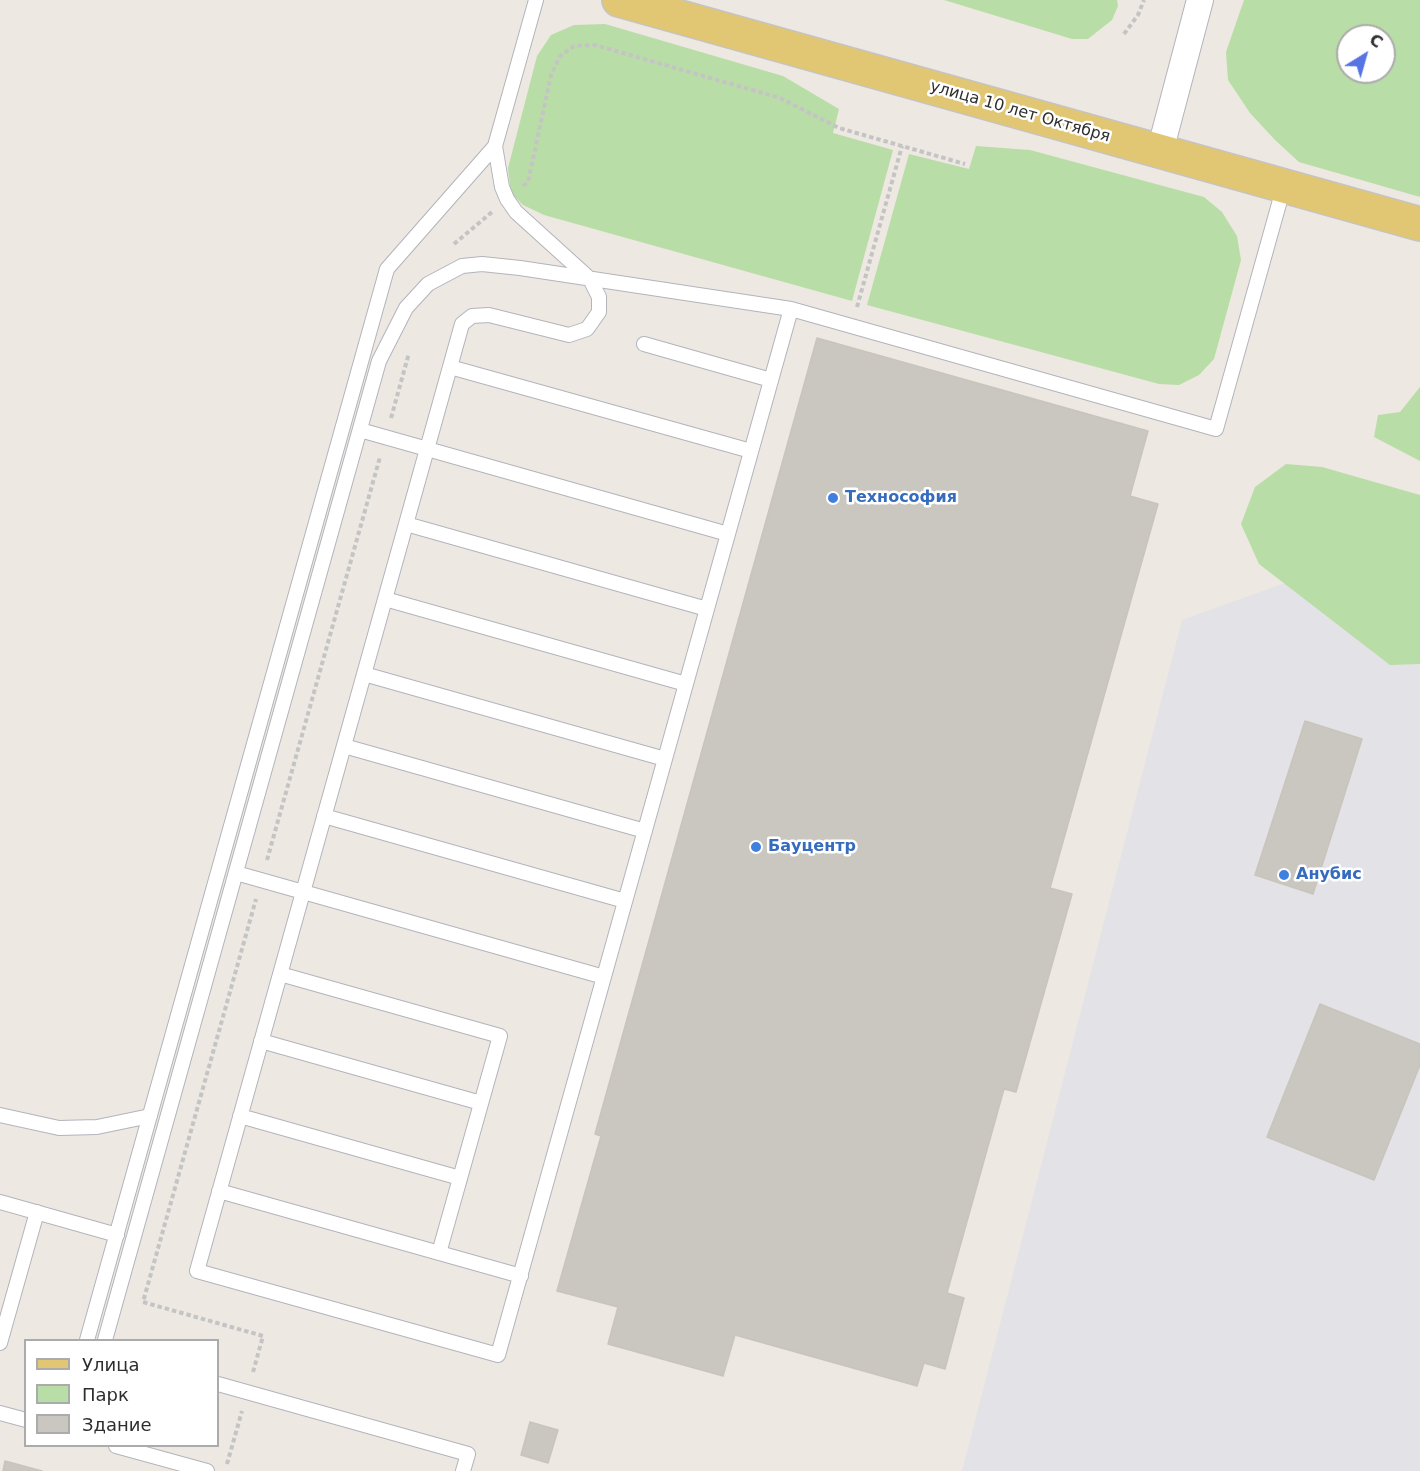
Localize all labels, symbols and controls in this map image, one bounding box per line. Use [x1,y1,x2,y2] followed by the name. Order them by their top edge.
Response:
[1336,24,1396,84] north arrow
[1366,30,1386,52] text: С
[928,77,1112,147] street label: улица 10 лет Октября
[845,488,957,508] place label: Технософия
[826,491,840,505] marker: Технософия
[768,837,856,857] place label: Бауцентр
[749,840,763,854] marker: Бауцентр
[1296,865,1362,885] place label: Анубис
[1277,868,1291,882] marker: Анубис
[24,1339,219,1447] legend
[82,1354,139,1375] text: Улица
[82,1384,129,1405] text: Парк
[82,1414,152,1435] text: Здание

